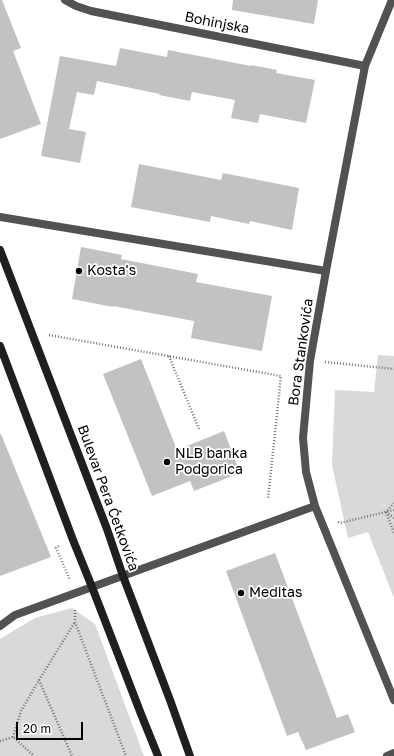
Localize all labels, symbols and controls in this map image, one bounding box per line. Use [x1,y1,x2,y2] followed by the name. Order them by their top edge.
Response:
[183,8,251,38] street label: Bohinjska
[87,263,136,279] place label: Kosta's
[74,266,84,276] marker: Kosta's
[285,297,317,407] street label: Bora Stankovića
[74,423,142,573] street label: Bulevar Pera Ćetkovića
[175,446,247,478] place label: NLB banka Podgorica
[162,457,172,467] marker: NLB banka Podgorica
[249,585,302,601] place label: Meditas
[236,588,246,598] marker: Meditas
[18,714,85,740] scale bar
[23,721,51,736] text: 20 m

